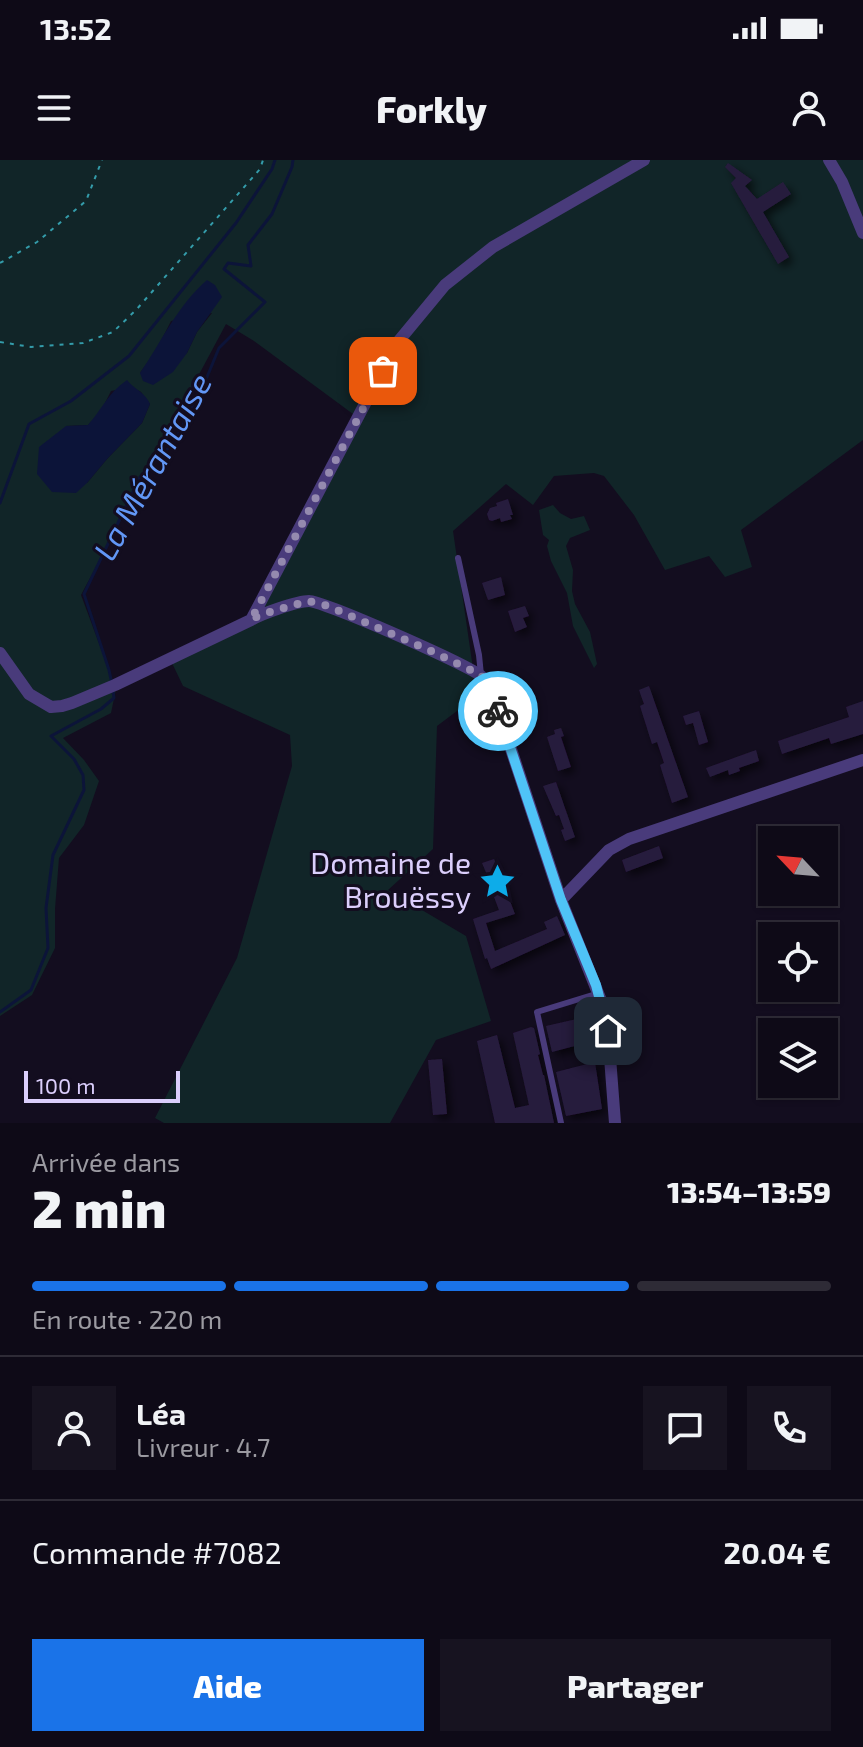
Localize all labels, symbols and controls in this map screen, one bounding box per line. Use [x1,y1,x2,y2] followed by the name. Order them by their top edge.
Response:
[40,10,112,46] text: 13:52
[32,86,76,130] icon: menu
[787,86,831,130] icon: person
[376,87,487,130] text: Forkly
[349,337,417,405] pin
[361,349,405,393] icon: bag
[84,366,218,566] water label: La Mérantaise
[458,671,538,751] courier
[476,689,520,733] icon: bike
[758,826,838,906] north arrow
[758,826,838,1098] map controls
[310,844,471,914] place label: Domaine de Brouëssy
[478,862,516,900] place icon: Domaine de Brouëssy
[758,922,838,1002] button: locate
[574,997,642,1065] pin
[586,1009,630,1053] icon: home
[758,1018,838,1098] button: layers
[24,1067,180,1103] scale bar
[36,1072,95,1098] text: 100 m
[32,1146,180,1177] text: Arrivée dans
[667,1173,831,1209] text: 13:54–13:59
[32,1176,167,1238] text: 2 min
[32,1303,222,1334] text: En route · 220 m
[32,1386,116,1470] button: person
[643,1386,727,1470] button: chat
[747,1386,831,1470] button: phone
[136,1395,186,1431] text: Léa
[136,1431,270,1462] text: Livreur · 4.7
[32,1534,282,1570] text: Commande #7082
[724,1534,831,1570] text: 20.04 €
[32,1639,424,1731] button: Aide
[440,1639,831,1731] button: Partager

